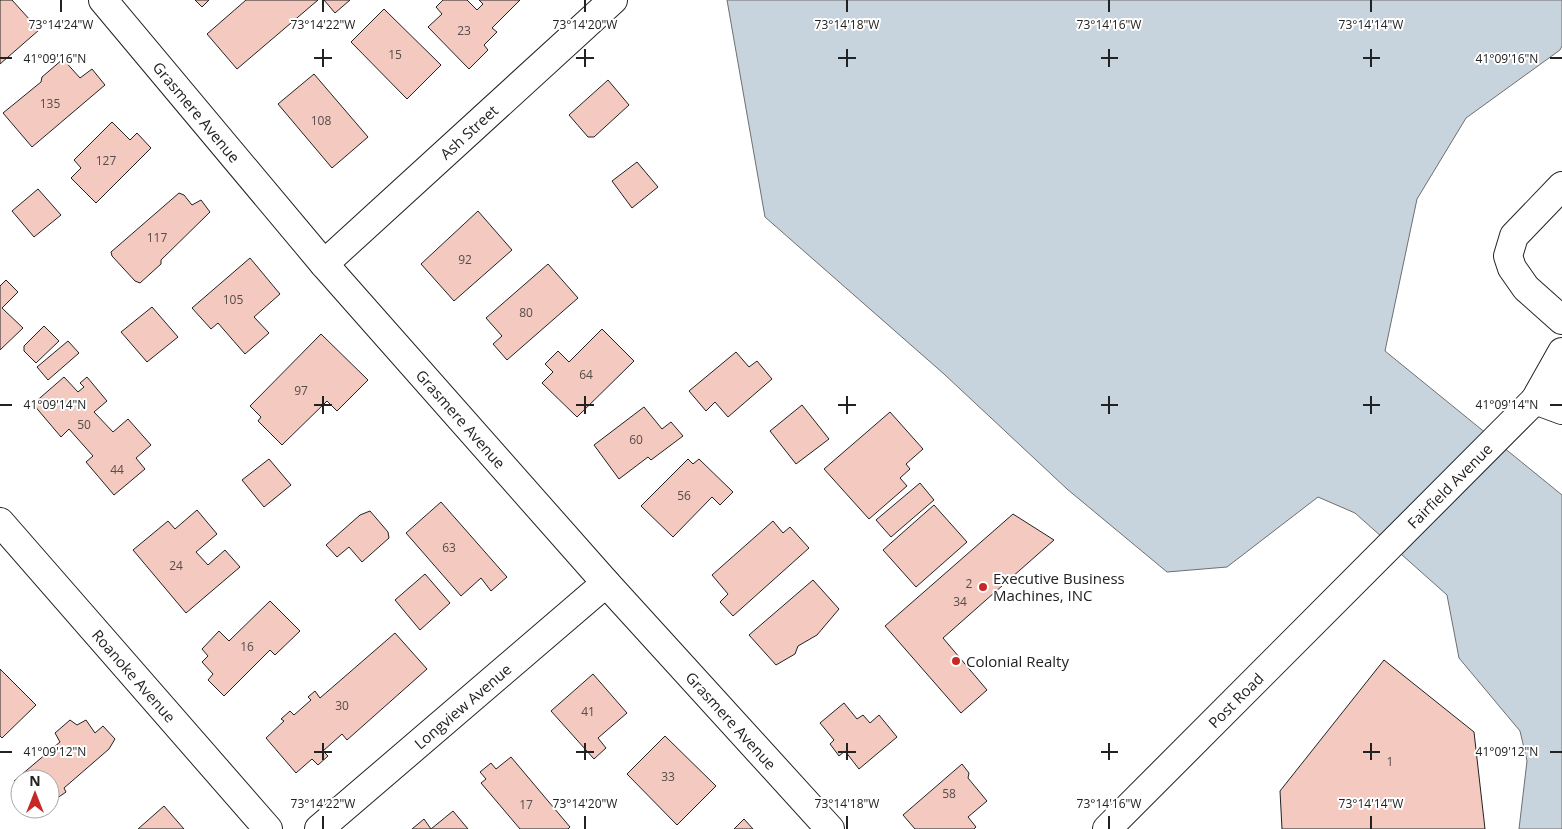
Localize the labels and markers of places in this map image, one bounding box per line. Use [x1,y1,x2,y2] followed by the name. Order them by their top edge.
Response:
[993,568,1125,605] place label: Executive Business Machines, INC
[977,581,989,593] marker: Executive Business Machines, INC
[966,651,1069,671] place label: Colonial Realty
[950,655,962,667] marker: Colonial Realty

